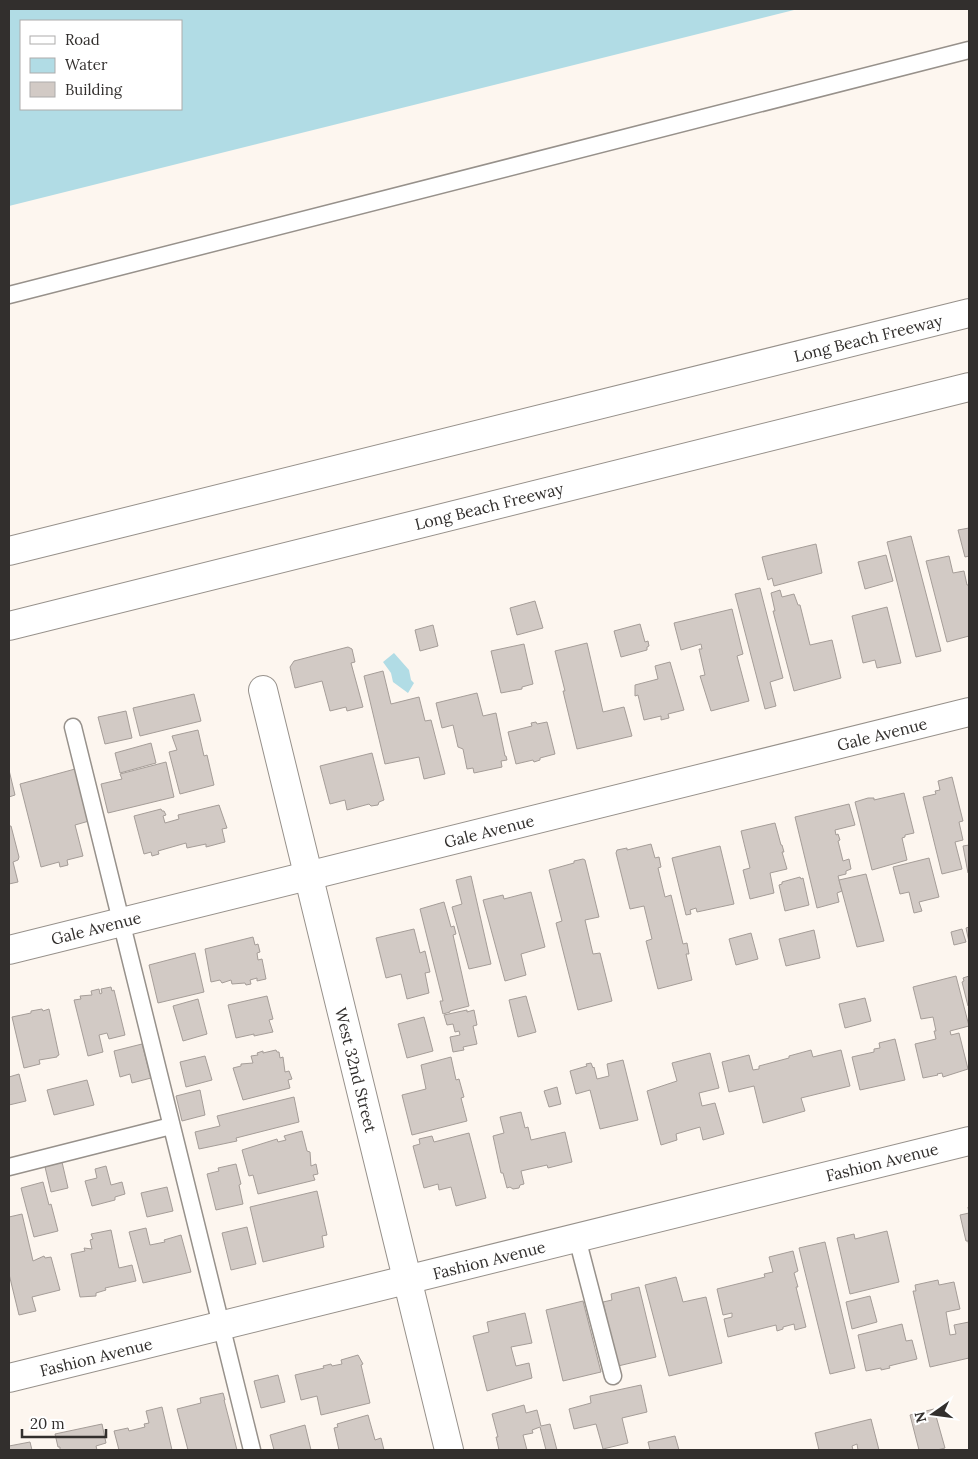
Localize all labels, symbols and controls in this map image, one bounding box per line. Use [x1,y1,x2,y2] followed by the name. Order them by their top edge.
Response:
[20,20,182,110] legend
[65,30,100,49] text: Road
[65,55,108,74] text: Water
[65,80,123,99] text: Building
[792,310,945,366] street label: Long Beach Freeway
[413,478,566,534] street label: Long Beach Freeway
[835,713,929,755] street label: Gale Avenue
[442,810,536,852] street label: Gale Avenue
[49,907,143,949] street label: Gale Avenue
[331,1005,381,1135] street label: West 32nd Street
[824,1138,941,1186] street label: Fashion Avenue
[431,1236,548,1284] street label: Fashion Avenue
[38,1333,155,1381] street label: Fashion Avenue
[908,1389,958,1439] north arrow
[22,1406,106,1438] scale bar
[910,1410,930,1425] text: N
[30,1414,65,1433] text: 20 m

